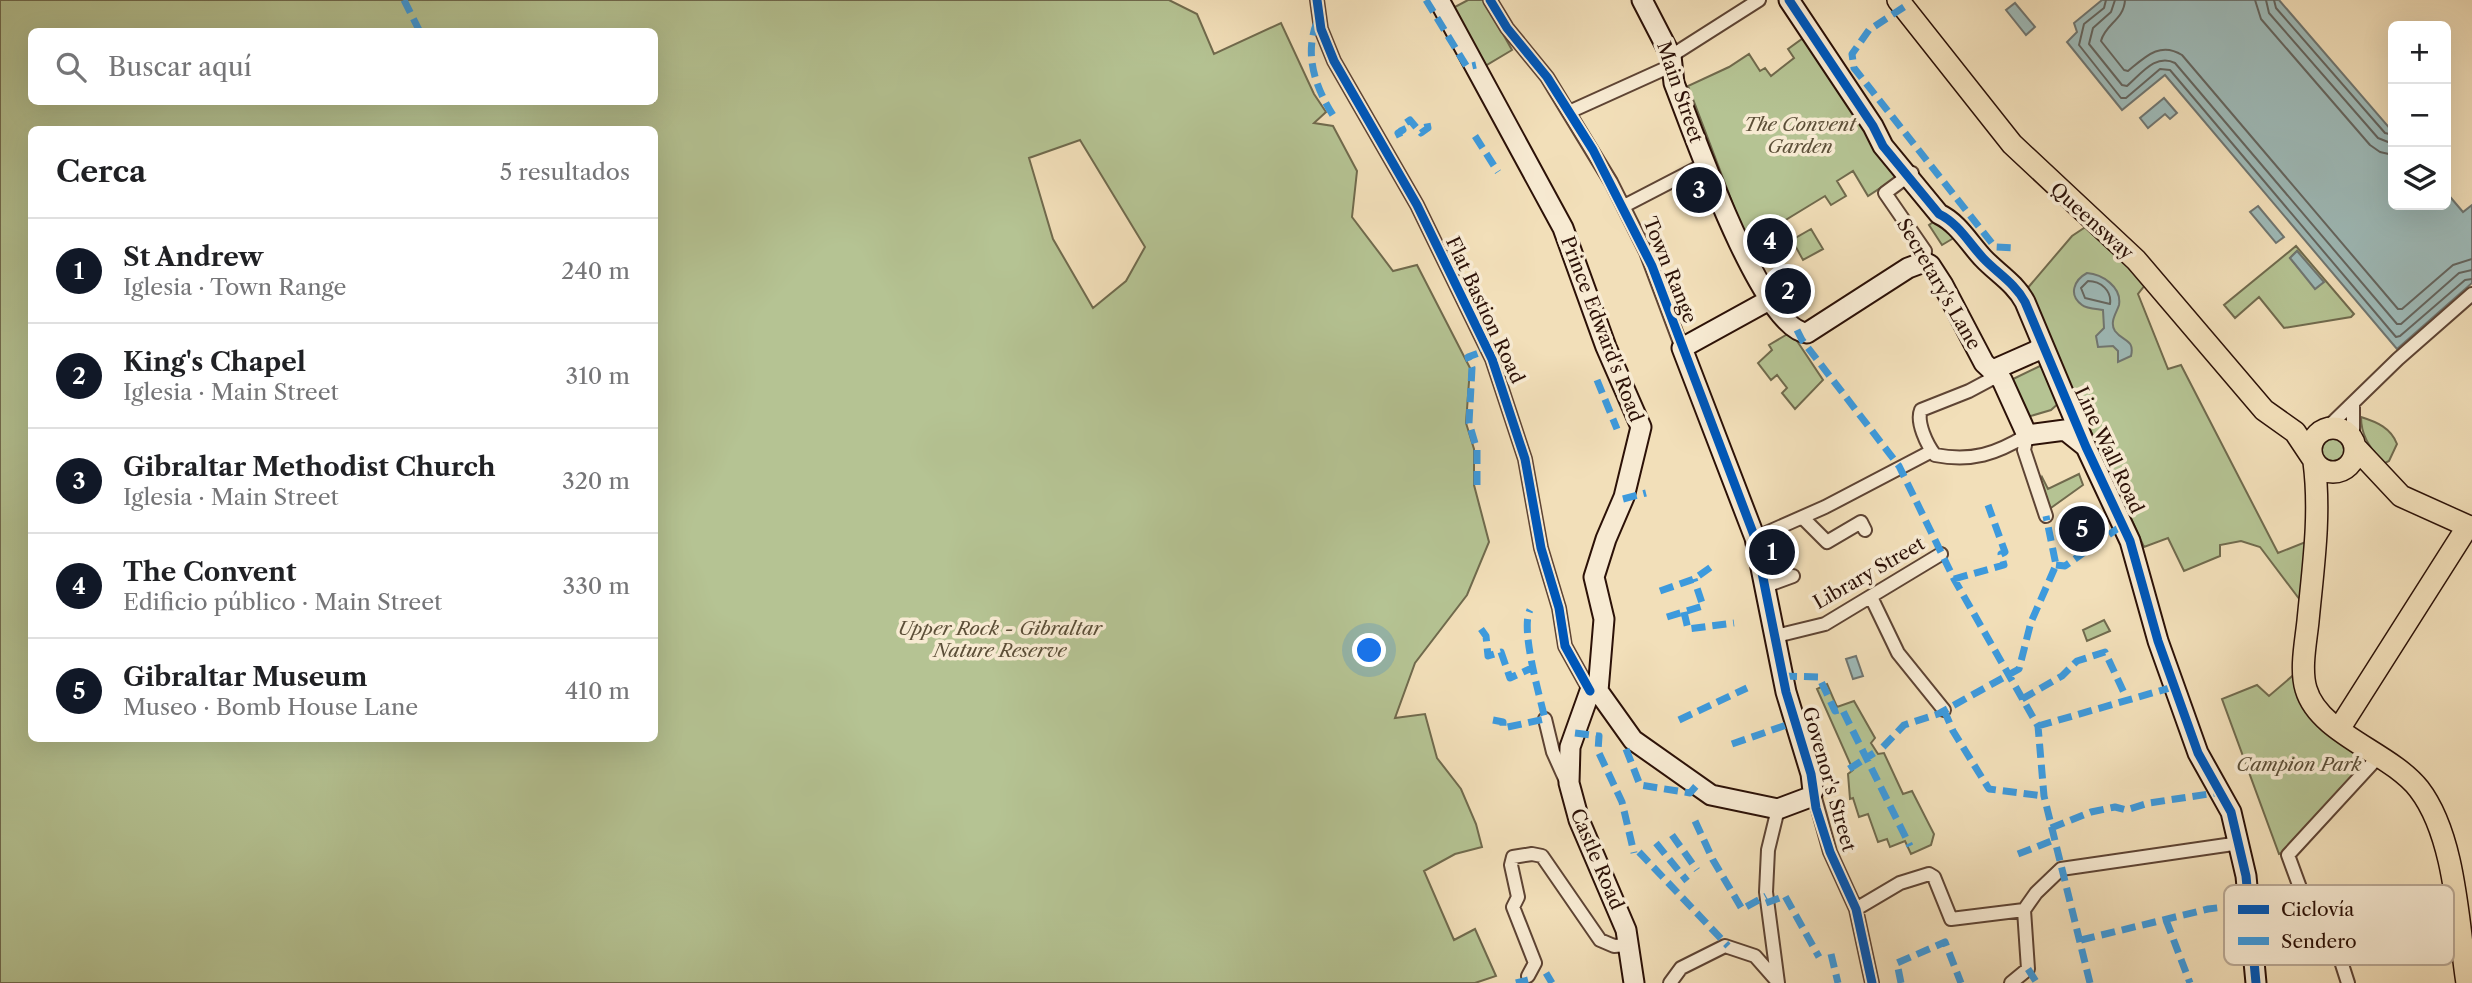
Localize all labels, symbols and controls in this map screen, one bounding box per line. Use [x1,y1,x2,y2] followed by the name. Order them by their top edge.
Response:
[2388,21,2451,210] map controls
[2388,21,2451,84] button: +
[28,28,658,105] search box
[1652,38,1708,146] street label: Main Street
[52,48,90,86] icon: search
[108,51,252,83] text: Buscar aquí
[2388,84,2451,147] button: −
[1744,113,1857,158] park label: The Convent Garden
[2388,147,2451,210] button: layers
[56,153,146,190] text: Cerca
[500,158,630,186] text: 5 resultados
[1676,164,1722,216] pin: 3
[2046,178,2139,265] street label: Queensway
[1638,214,1702,326] street label: Town Range
[1892,214,1986,354] street label: Secretary's Lane
[1747,215,1793,267] pin: 4
[1441,233,1529,387] street label: Flat Bastion Road
[1556,233,1648,426] street label: Prince Edward's Road
[123,241,263,273] text: St Andrew
[74,257,84,285] text: 1
[561,257,630,285] text: 240 m
[1765,265,1811,317] pin: 2
[123,273,346,301] text: Iglesia · Town Range
[123,346,306,378] text: King's Chapel
[72,362,86,390] text: 2
[566,362,630,390] text: 310 m
[123,378,339,406] text: Iglesia · Main Street
[2070,383,2149,518] street label: Line Wall Road
[123,451,496,483] text: Gibraltar Methodist Church
[73,467,86,495] text: 3
[562,467,630,495] text: 320 m
[123,483,339,511] text: Iglesia · Main Street
[2059,503,2105,555] pin: 5
[1749,526,1795,578] pin: 1
[1809,532,1929,614] street label: Library Street
[123,556,297,588] text: The Convent
[72,572,86,600] text: 4
[563,572,630,600] text: 330 m
[123,588,442,616] text: Edificio público · Main Street
[898,617,1103,662] park label: Upper Rock - Gibraltar Nature Reserve
[1352,633,1386,667] your location
[123,661,367,693] text: Gibraltar Museum
[73,677,85,705] text: 5
[565,677,630,705] text: 410 m
[123,693,418,721] text: Museo · Bomb House Lane
[1797,704,1861,854] street label: Govenor's Street
[2236,753,2362,776] park label: Campion Park
[1565,805,1629,914] street label: Castle Road
[2224,885,2454,965] legend
[2281,898,2354,921] text: Ciclovía
[2281,930,2357,953] text: Sendero

